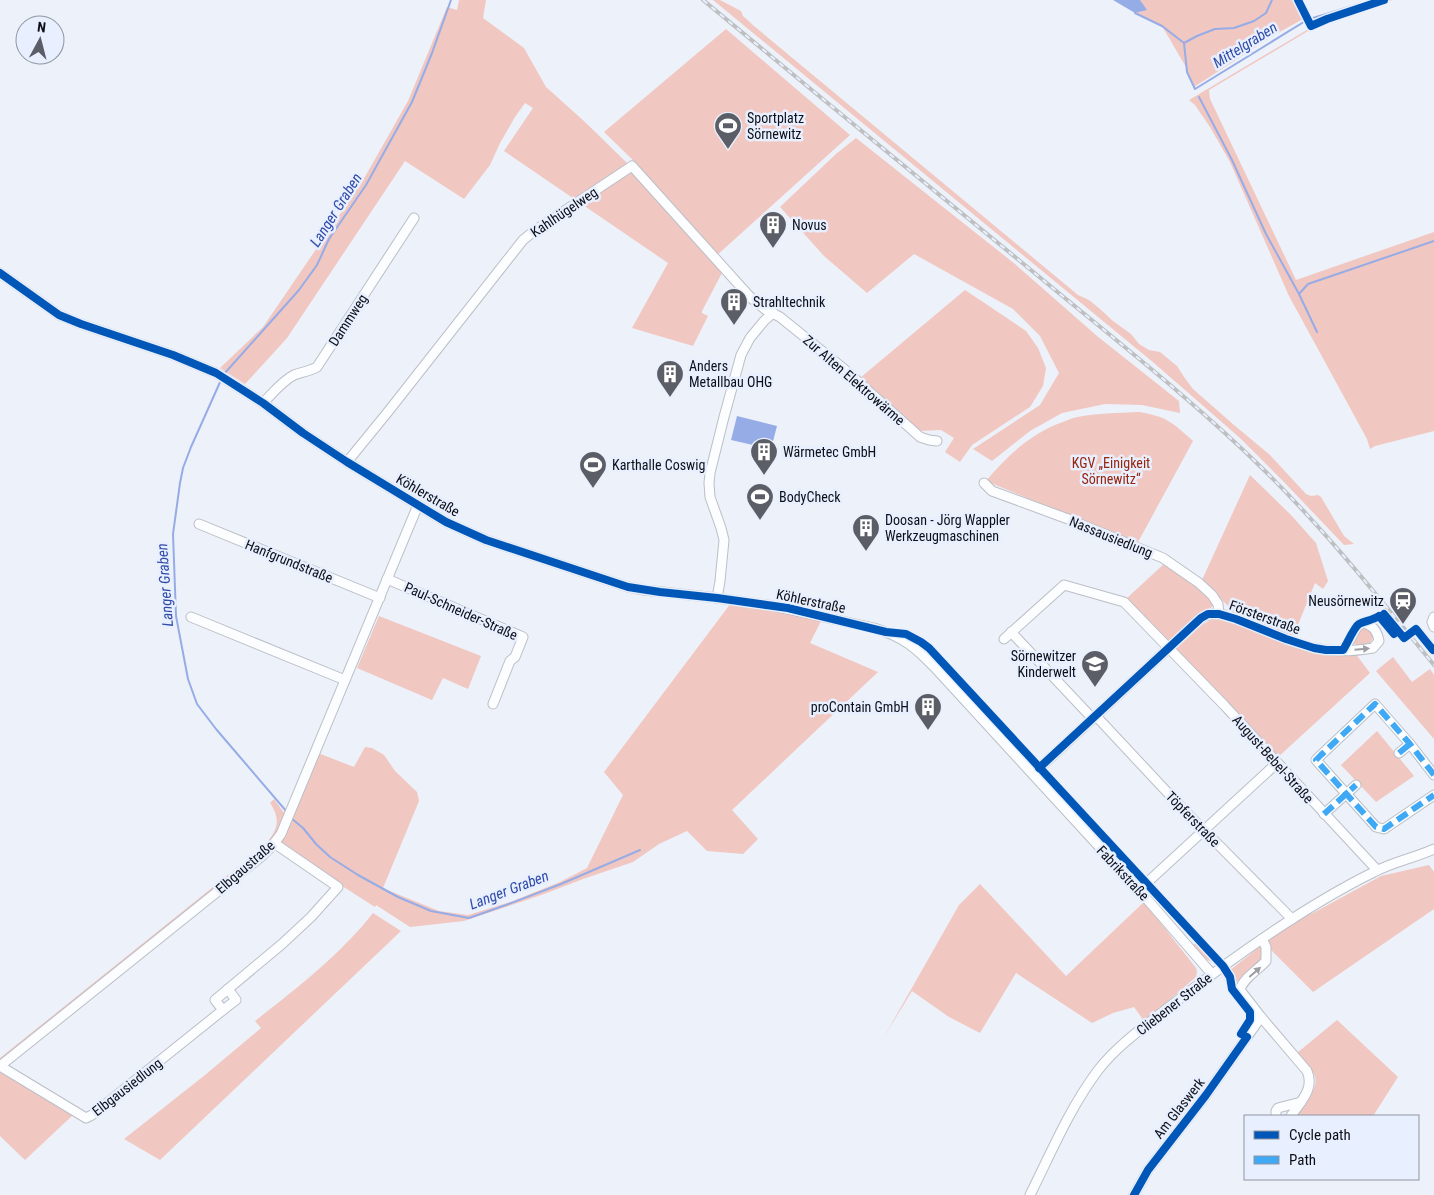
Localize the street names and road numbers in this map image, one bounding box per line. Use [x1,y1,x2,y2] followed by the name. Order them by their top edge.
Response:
[528,184,600,240] street label: Kahlhügelweg
[325,291,371,349] street label: Dammweg
[800,332,908,429] street label: Zur Alten Elektrowärme
[394,470,463,520] street label: Köhlerstraße
[1067,513,1155,561] street label: Nassausiedlung
[243,536,336,586] street label: Hanfgrundstraße
[402,579,520,643] street label: Paul-Schneider-Straße
[775,586,848,616] street label: Köhlerstraße
[1227,597,1303,637] street label: Försterstraße
[1229,712,1317,807] street label: August-Bebel-Straße
[1163,788,1224,850] street label: Töpferstraße
[212,837,278,897] street label: Elbgaustraße
[1094,842,1153,904] street label: Fabrikstraße
[1133,969,1215,1038] street label: Cliebener Straße
[89,1055,165,1119] street label: Elbgausiedlung
[1150,1074,1208,1142] street label: Am Glaswerk

